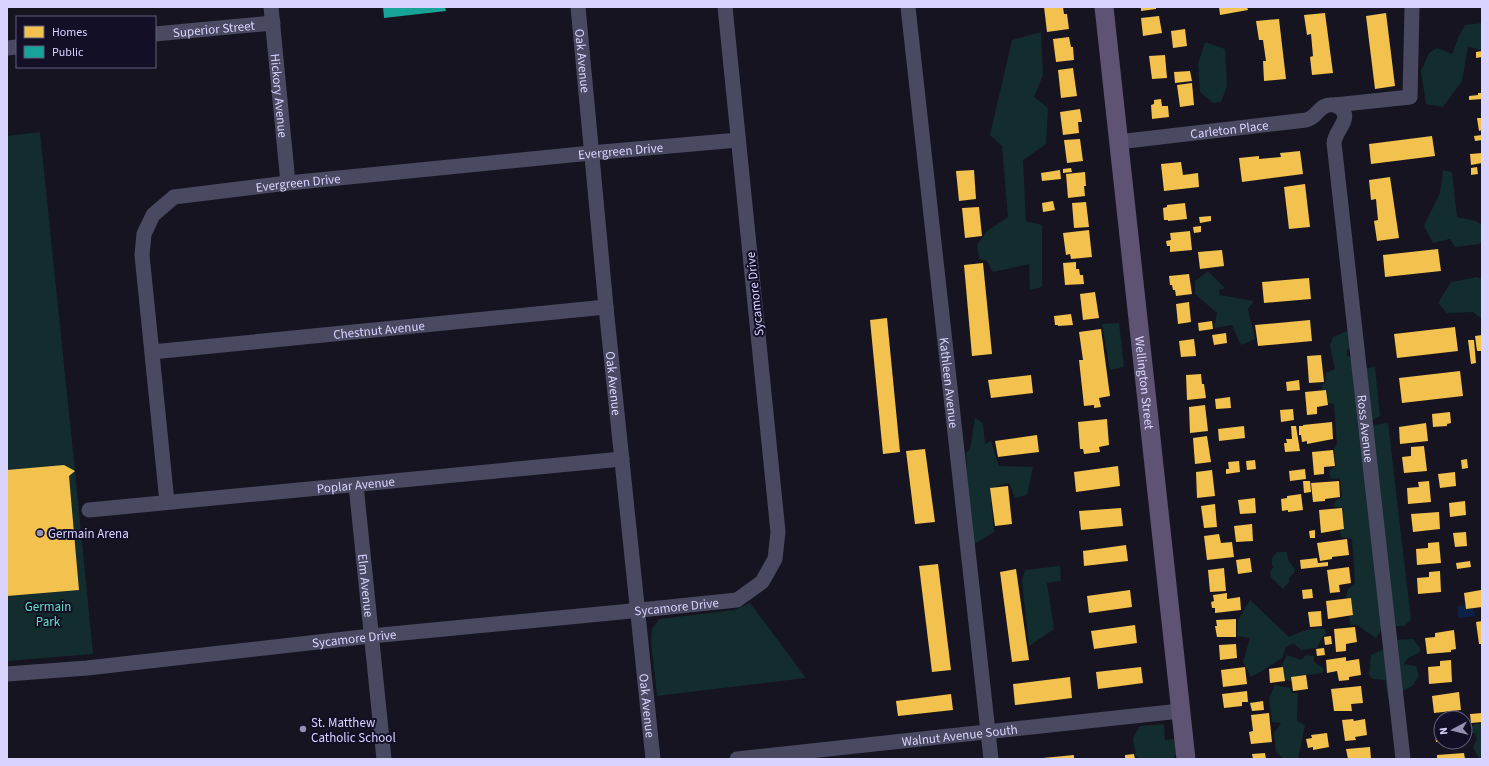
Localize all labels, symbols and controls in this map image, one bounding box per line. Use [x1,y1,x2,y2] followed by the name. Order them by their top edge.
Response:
[16,16,156,68] legend
[172,17,256,42] street label: Superior Street
[52,24,87,41] text: Homes
[570,28,594,94] street label: Oak Avenue
[52,44,84,61] text: Public
[266,53,292,139] street label: Hickory Avenue
[1189,116,1269,143] street label: Carleton Place
[577,139,664,164] street label: Evergreen Drive
[255,170,342,197] street label: Evergreen Drive
[742,251,768,337] street label: Sycamore Drive
[332,317,426,344] street label: Chestnut Avenue
[1130,335,1158,431] street label: Wellington Street
[935,336,962,429] street label: Kathleen Avenue
[601,350,625,416] street label: Oak Avenue
[1352,394,1378,463] street label: Ross Avenue
[316,473,396,498] street label: Poplar Avenue
[48,525,129,543] place label: Germain Arena
[35,528,45,538] marker: Germain Arena
[353,553,377,618] street label: Elm Avenue
[634,594,720,621] street label: Sycamore Drive
[25,598,71,631] park label: Germain Park
[311,626,397,653] street label: Sycamore Drive
[634,673,659,739] street label: Oak Avenue
[1433,710,1473,750] north arrow
[311,714,396,747] place label: St. Matthew Catholic School
[901,721,1019,751] street label: Walnut Avenue South
[298,724,308,734] marker: St. Matthew Catholic School
[1436,727,1451,736] text: N

